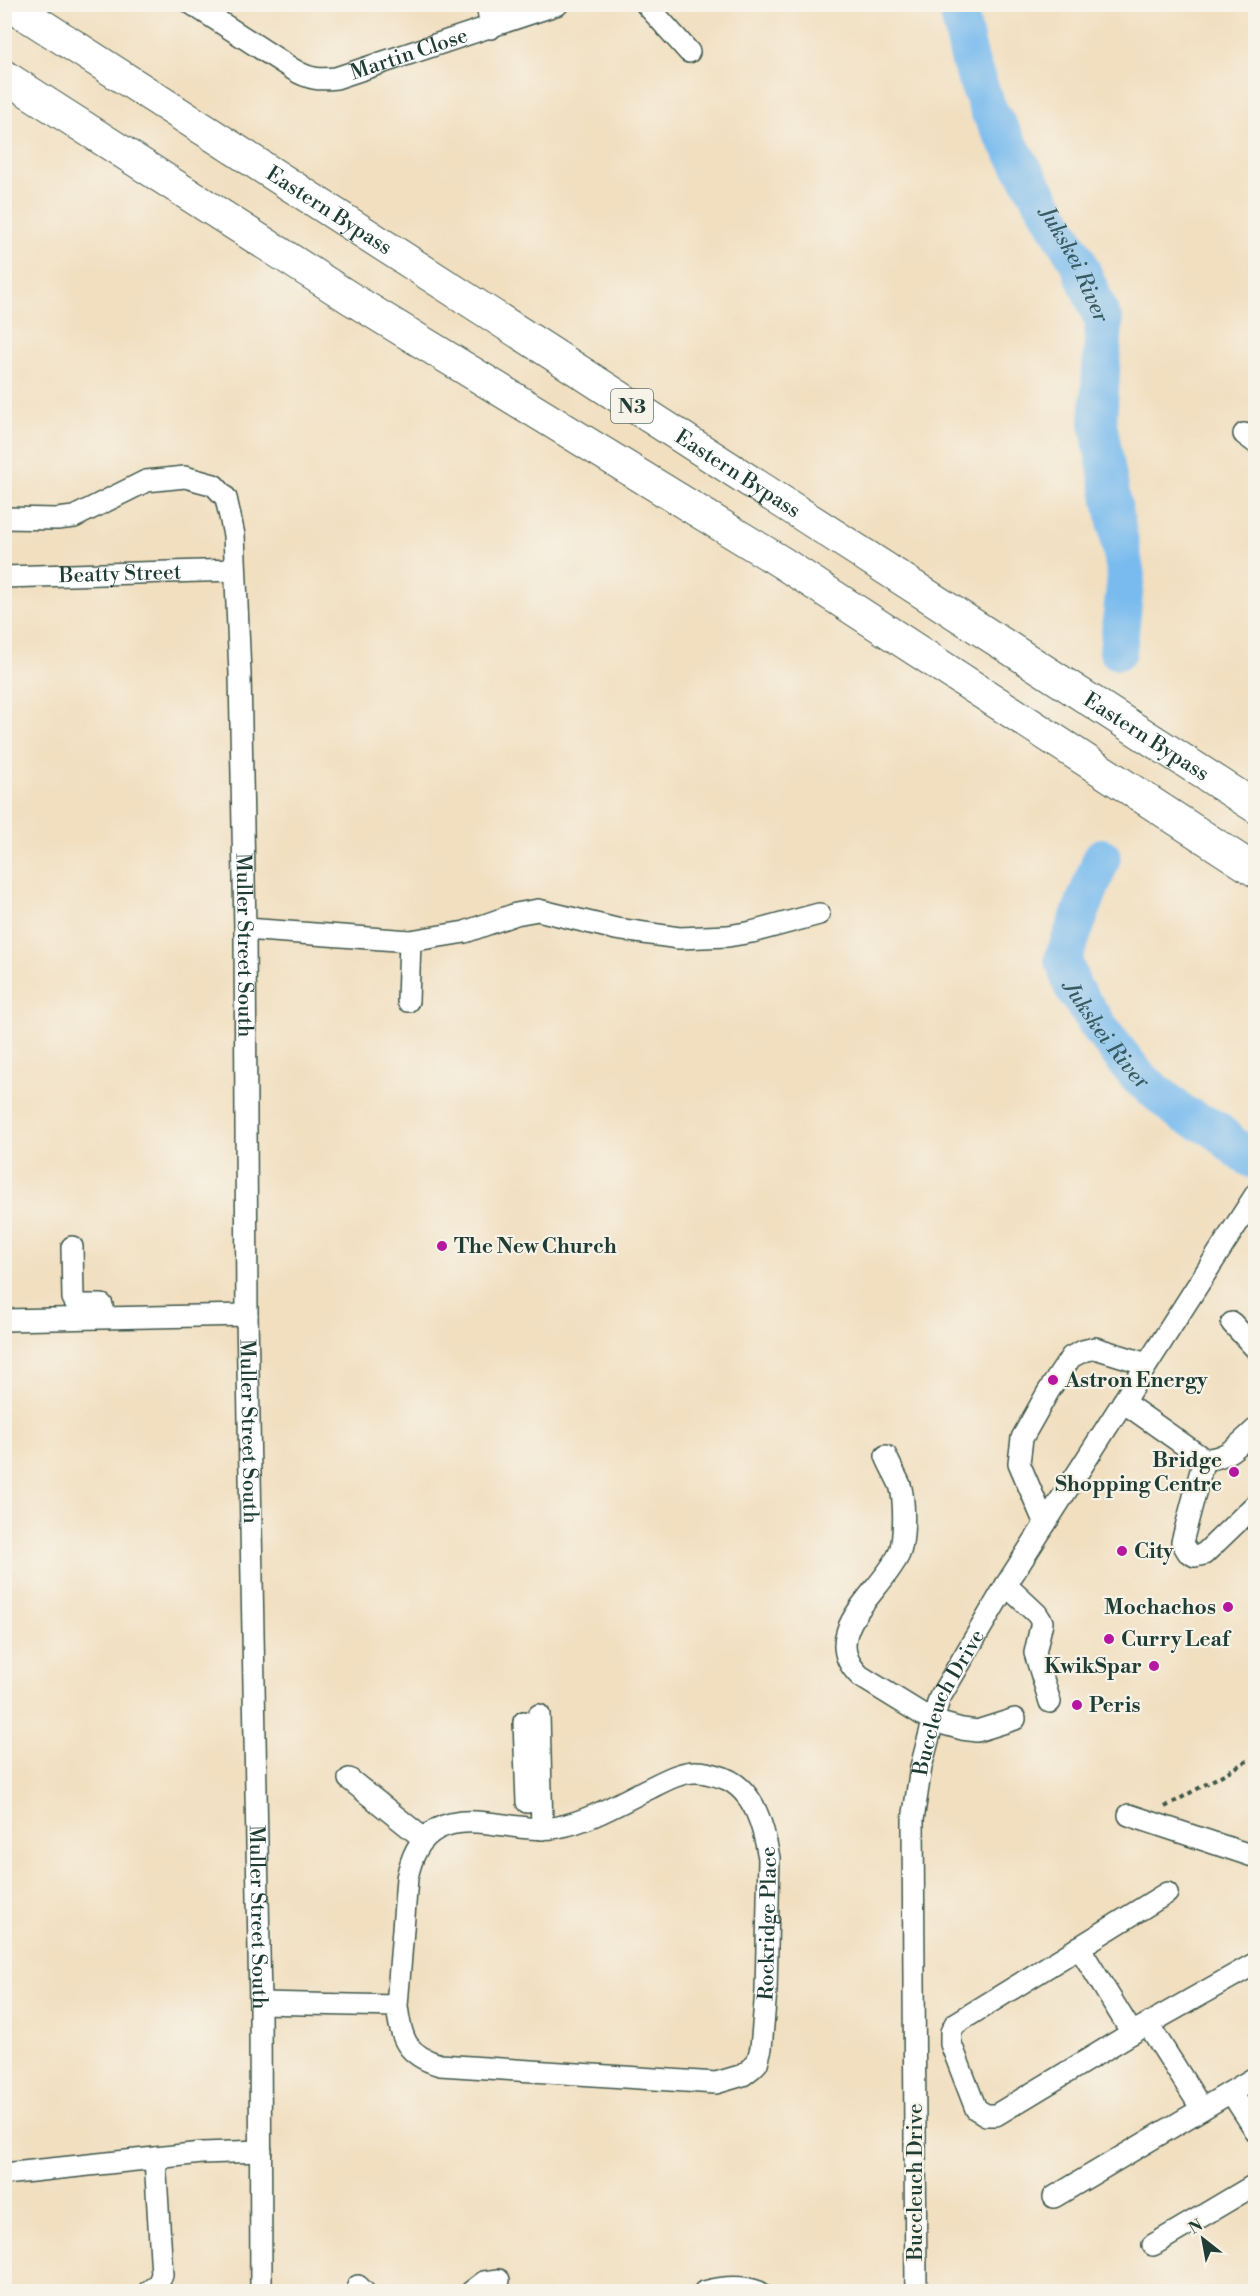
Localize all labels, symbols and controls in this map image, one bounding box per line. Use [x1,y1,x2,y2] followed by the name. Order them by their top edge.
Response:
[347,23,471,86] street label: Martin Close
[261,161,397,261] street label: Eastern Bypass
[1032,199,1115,327] water label: Jukskei River
[611,389,653,423] road number: N3
[670,424,805,524] street label: Eastern Bypass
[57,560,182,589] street label: Beatty Street
[1078,687,1214,787] street label: Eastern Bypass
[230,853,258,1038] street label: Muller Street South
[1056,976,1155,1096] water label: Jukskei River
[454,1234,617,1260] place label: The New Church
[435,1239,449,1253] marker: The New Church
[233,1339,263,1524] street label: Muller Street South
[1064,1368,1208,1394] place label: Astron Energy
[1046,1373,1060,1387] marker: Astron Energy
[1055,1448,1222,1498] place label: Bridge Shopping Centre
[1227,1465,1241,1479] marker: Bridge Shopping Centre
[1134,1539,1174,1565] place label: City
[1115,1544,1129,1558] marker: City
[1104,1595,1216,1621] place label: Mochachos
[1221,1600,1235,1614] marker: Mochachos
[908,1625,991,1778] street label: Buccleuch Drive
[1121,1627,1232,1653] place label: Curry Leaf
[1102,1632,1116,1646] marker: Curry Leaf
[1044,1654,1142,1680] place label: KwikSpar
[1147,1659,1161,1673] marker: KwikSpar
[1089,1693,1140,1719] place label: Peris
[1070,1698,1084,1712] marker: Peris
[243,1825,272,2010] street label: Muller Street South
[753,1844,783,2002] street label: Rockridge Place
[903,2103,929,2262] street label: Buccleuch Drive
[1173,2209,1233,2269] north arrow
[1185,2215,1207,2239] text: N

